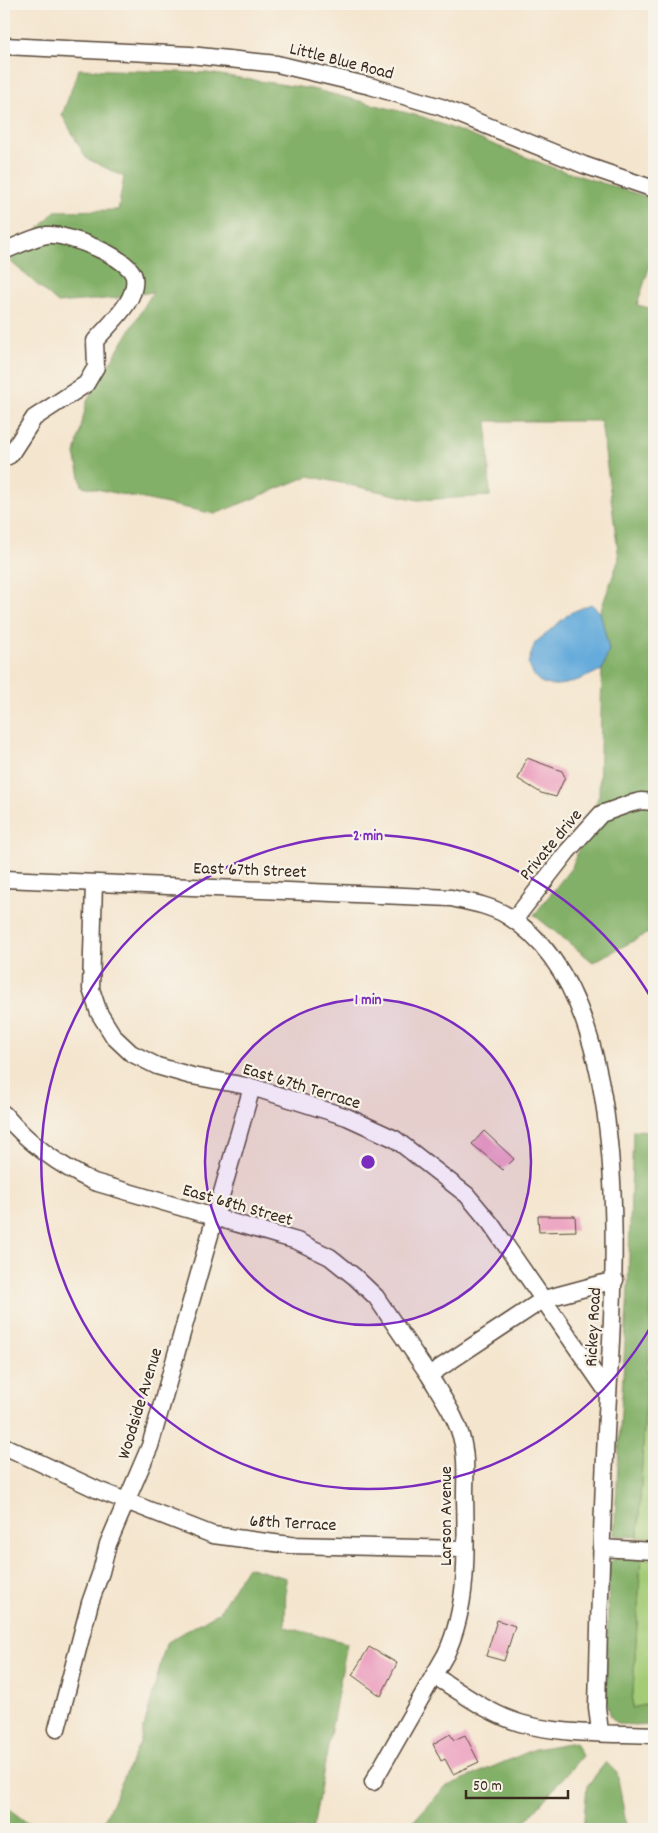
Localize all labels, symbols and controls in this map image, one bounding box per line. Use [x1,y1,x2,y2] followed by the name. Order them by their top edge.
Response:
[287,37,396,87] street label: Little Blue Road
[514,804,589,887] street label: Private drive
[353,826,383,848] text: 2 min
[193,857,307,886] street label: East 67th Street
[355,990,381,1012] text: 1 min
[239,1058,363,1117] street label: East 67th Terrace
[359,1153,377,1171] centre of rings
[179,1179,296,1234] street label: East 68th Street
[580,1287,609,1368] street label: Rickey Road
[113,1345,170,1463] street label: Woodside Avenue
[435,1466,460,1566] street label: Larson Avenue
[249,1510,337,1539] street label: 68th Terrace
[466,1768,568,1800] scale bar
[473,1776,502,1798] text: 50 m

